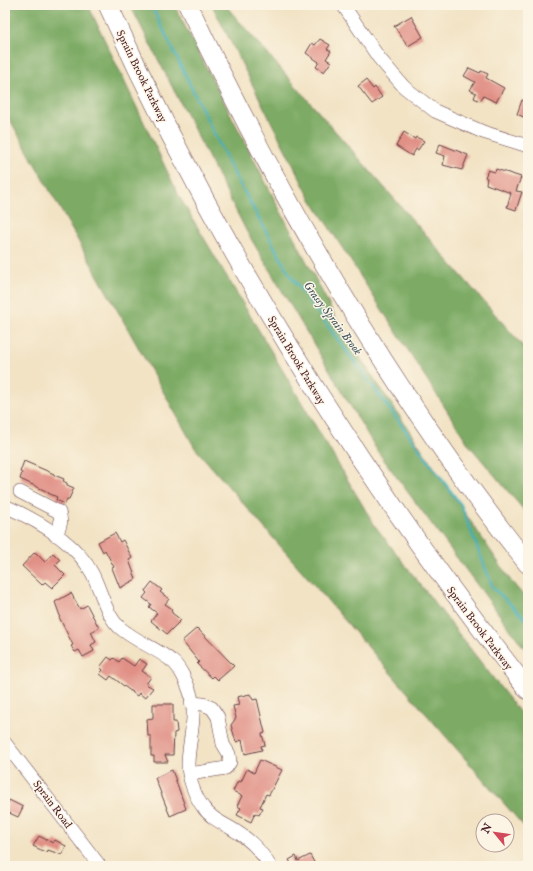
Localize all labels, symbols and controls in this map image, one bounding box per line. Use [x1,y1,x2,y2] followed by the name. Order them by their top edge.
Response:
[113,28,170,125] street label: Sprain Brook Parkway
[300,278,365,358] water label: Grassy Sprain Brook
[264,314,328,408] street label: Sprain Brook Parkway
[443,584,516,674] street label: Sprain Brook Parkway
[30,778,75,831] street label: Sprain Road
[475,813,515,853] north arrow
[478,821,496,837] text: N

